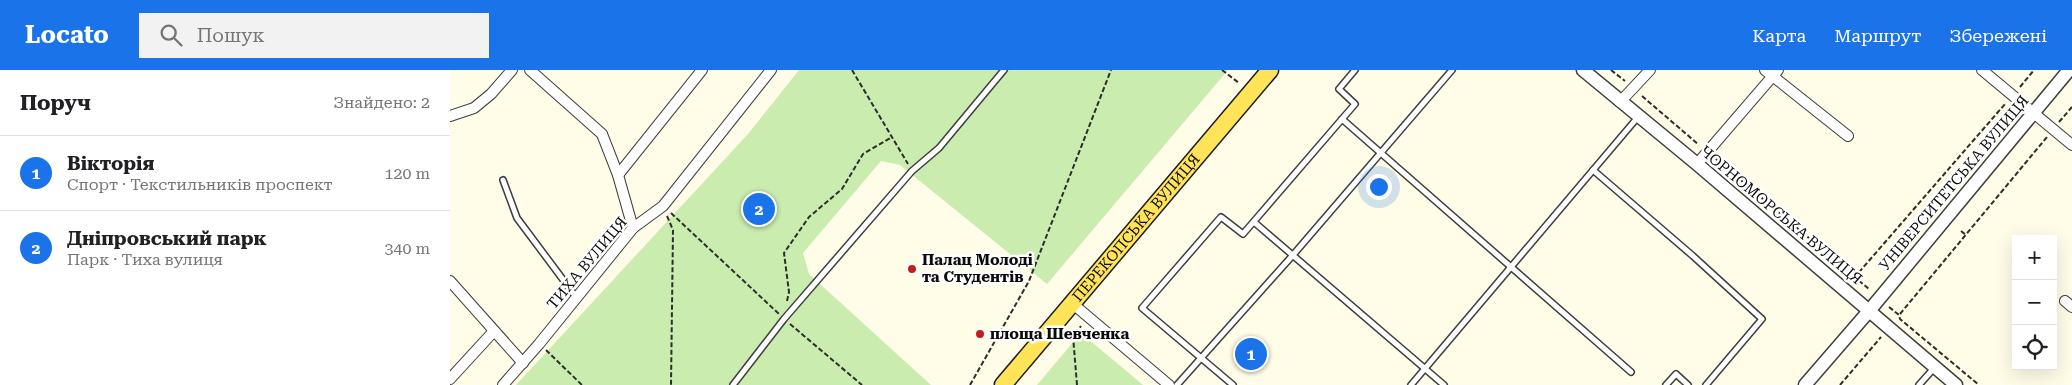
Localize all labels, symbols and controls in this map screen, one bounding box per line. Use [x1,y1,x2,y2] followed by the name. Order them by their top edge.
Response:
[139,13,489,58] search box
[25,21,109,49] text: Locato
[157,21,185,49] icon: search
[197,24,265,47] text: Пошук
[1752,25,1806,46] text: Карта
[1834,25,1921,46] text: Маршрут
[1949,25,2047,46] text: Збережені
[20,91,91,115] text: Поруч
[1875,92,2033,274] street label: УНІВЕРСИТЕТСЬКА ВУЛИЦЯ
[333,93,430,112] text: Знайдено: 2
[1696,142,1866,288] street label: ЧОРНОМОРСЬКА ВУЛИЦЯ
[1069,150,1204,305] street label: ПЕРЕКОПСЬКА ВУЛИЦЯ
[67,152,154,175] text: Вікторія
[32,164,40,183] text: 1
[384,164,430,183] text: 120 m
[1366,174,1392,200] your location
[67,175,333,194] text: Спорт · Текстильників проспект
[743,190,775,228] pin: 2
[543,213,631,313] street label: ТИХА ВУЛИЦЯ
[67,227,267,250] text: Дніпровський парк
[2012,235,2057,370] map controls
[2012,235,2057,280] button: +
[32,239,40,258] text: 2
[384,239,430,258] text: 340 m
[67,250,223,269] text: Парк · Тиха вулиця
[922,251,1033,286] place label: Палац Молоді та Студентів
[906,263,918,275] marker: Палац Молоді та Студентів
[2012,280,2057,325] button: −
[990,325,1129,343] place label: площа Шевченка
[2012,325,2057,370] button: locate
[974,328,986,340] marker: площа Шевченка
[1235,335,1267,373] pin: 1

